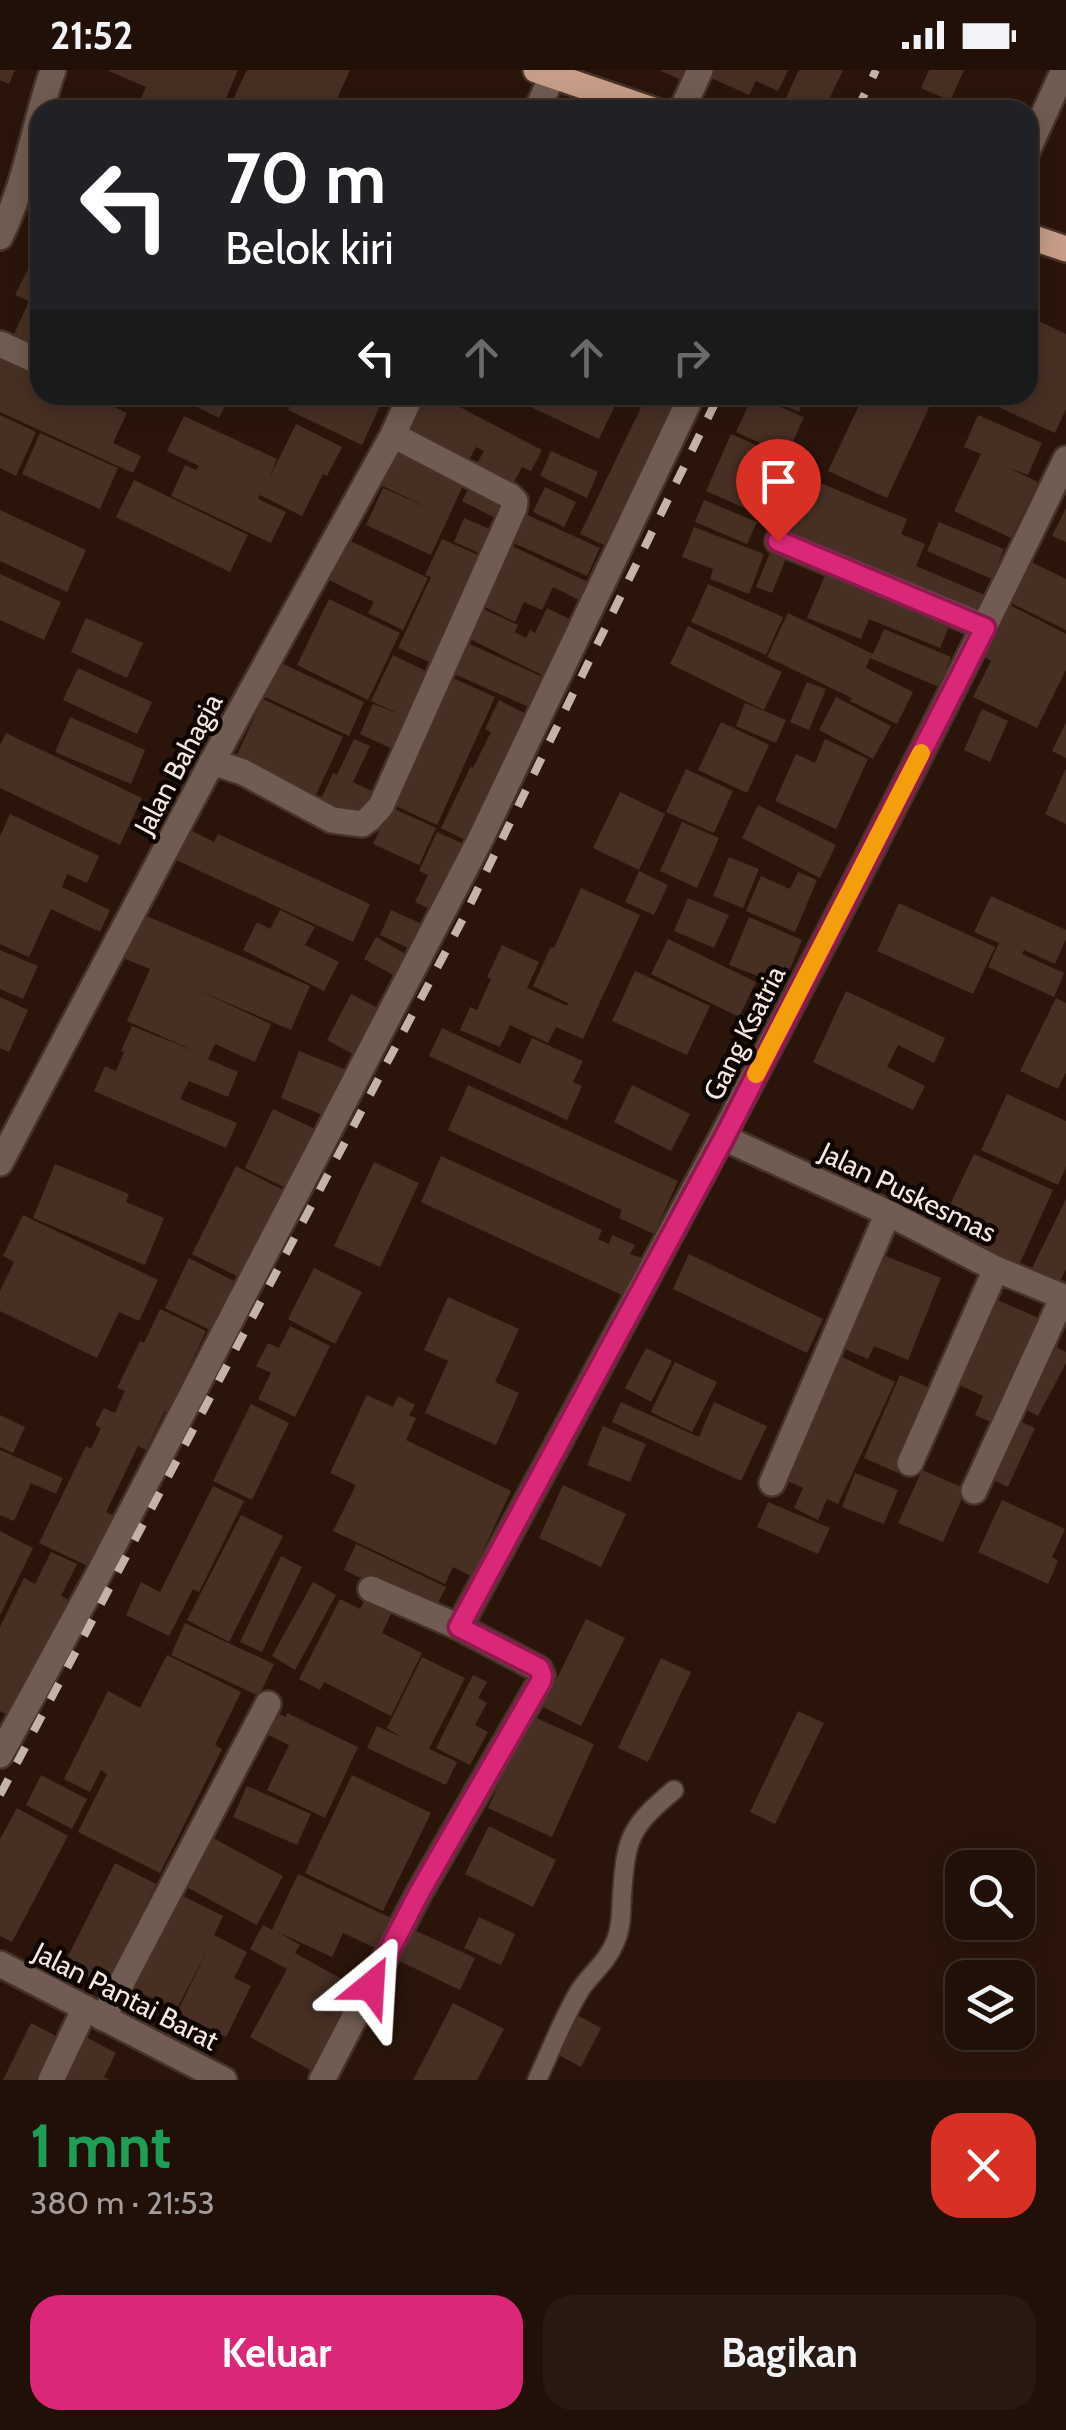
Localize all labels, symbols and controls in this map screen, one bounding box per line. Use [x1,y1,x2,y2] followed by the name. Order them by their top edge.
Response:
[50,12,133,59] text: 21:52
[225,135,386,221] text: 70 m
[60,140,190,270] icon: left
[225,221,394,275] text: Belok kiri
[349,330,404,385] icon: left
[454,330,509,385] icon: ahead
[559,330,614,385] icon: ahead
[664,330,719,385] icon: right
[736,439,821,542] pin
[751,454,806,509] icon: arrive
[126,687,230,841] street label: Jalan Bahagia
[696,960,793,1106] street label: Gang Ksatria
[813,1134,1002,1249] street label: Jalan Puskesmas
[945,1850,1035,2050] map controls
[945,1850,1035,1940] button: search
[27,1934,224,2057] street label: Jalan Pantai Barat
[319,1934,423,2038] position arrow
[945,1960,1035,2050] button: layers
[30,2109,171,2182] text: 1 mnt
[931,2113,1036,2218] button: close
[30,2183,215,2222] text: 380 m · 21:53
[30,2295,523,2410] button: Keluar
[543,2295,1036,2410] button: Bagikan

